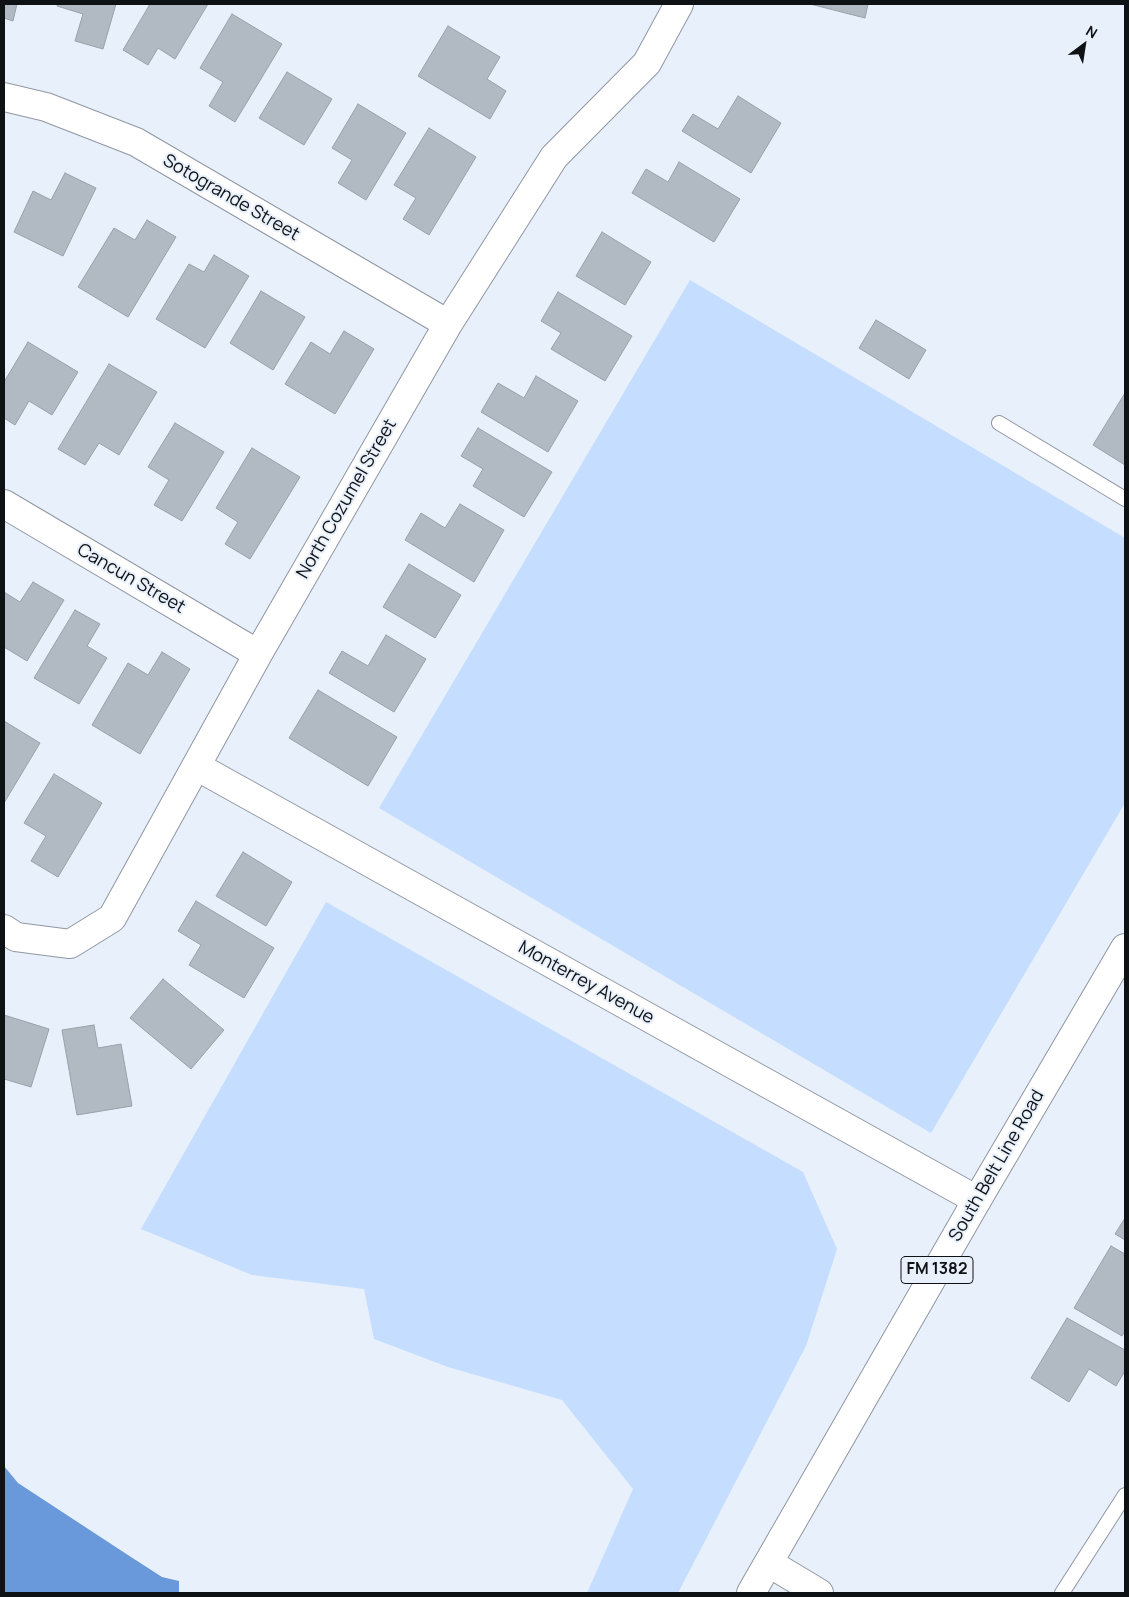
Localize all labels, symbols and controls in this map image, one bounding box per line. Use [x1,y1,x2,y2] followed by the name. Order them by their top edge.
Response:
[1059,20,1109,70] north arrow
[1083,21,1101,42] text: N
[159,150,303,246] street label: Sotogrande Street
[292,415,402,583] street label: North Cozumel Street
[73,539,189,619] street label: Cancun Street
[514,937,658,1029] street label: Monterrey Avenue
[945,1086,1049,1246] street label: South Belt Line Road
[901,1256,973,1284] road number: FM 1382

